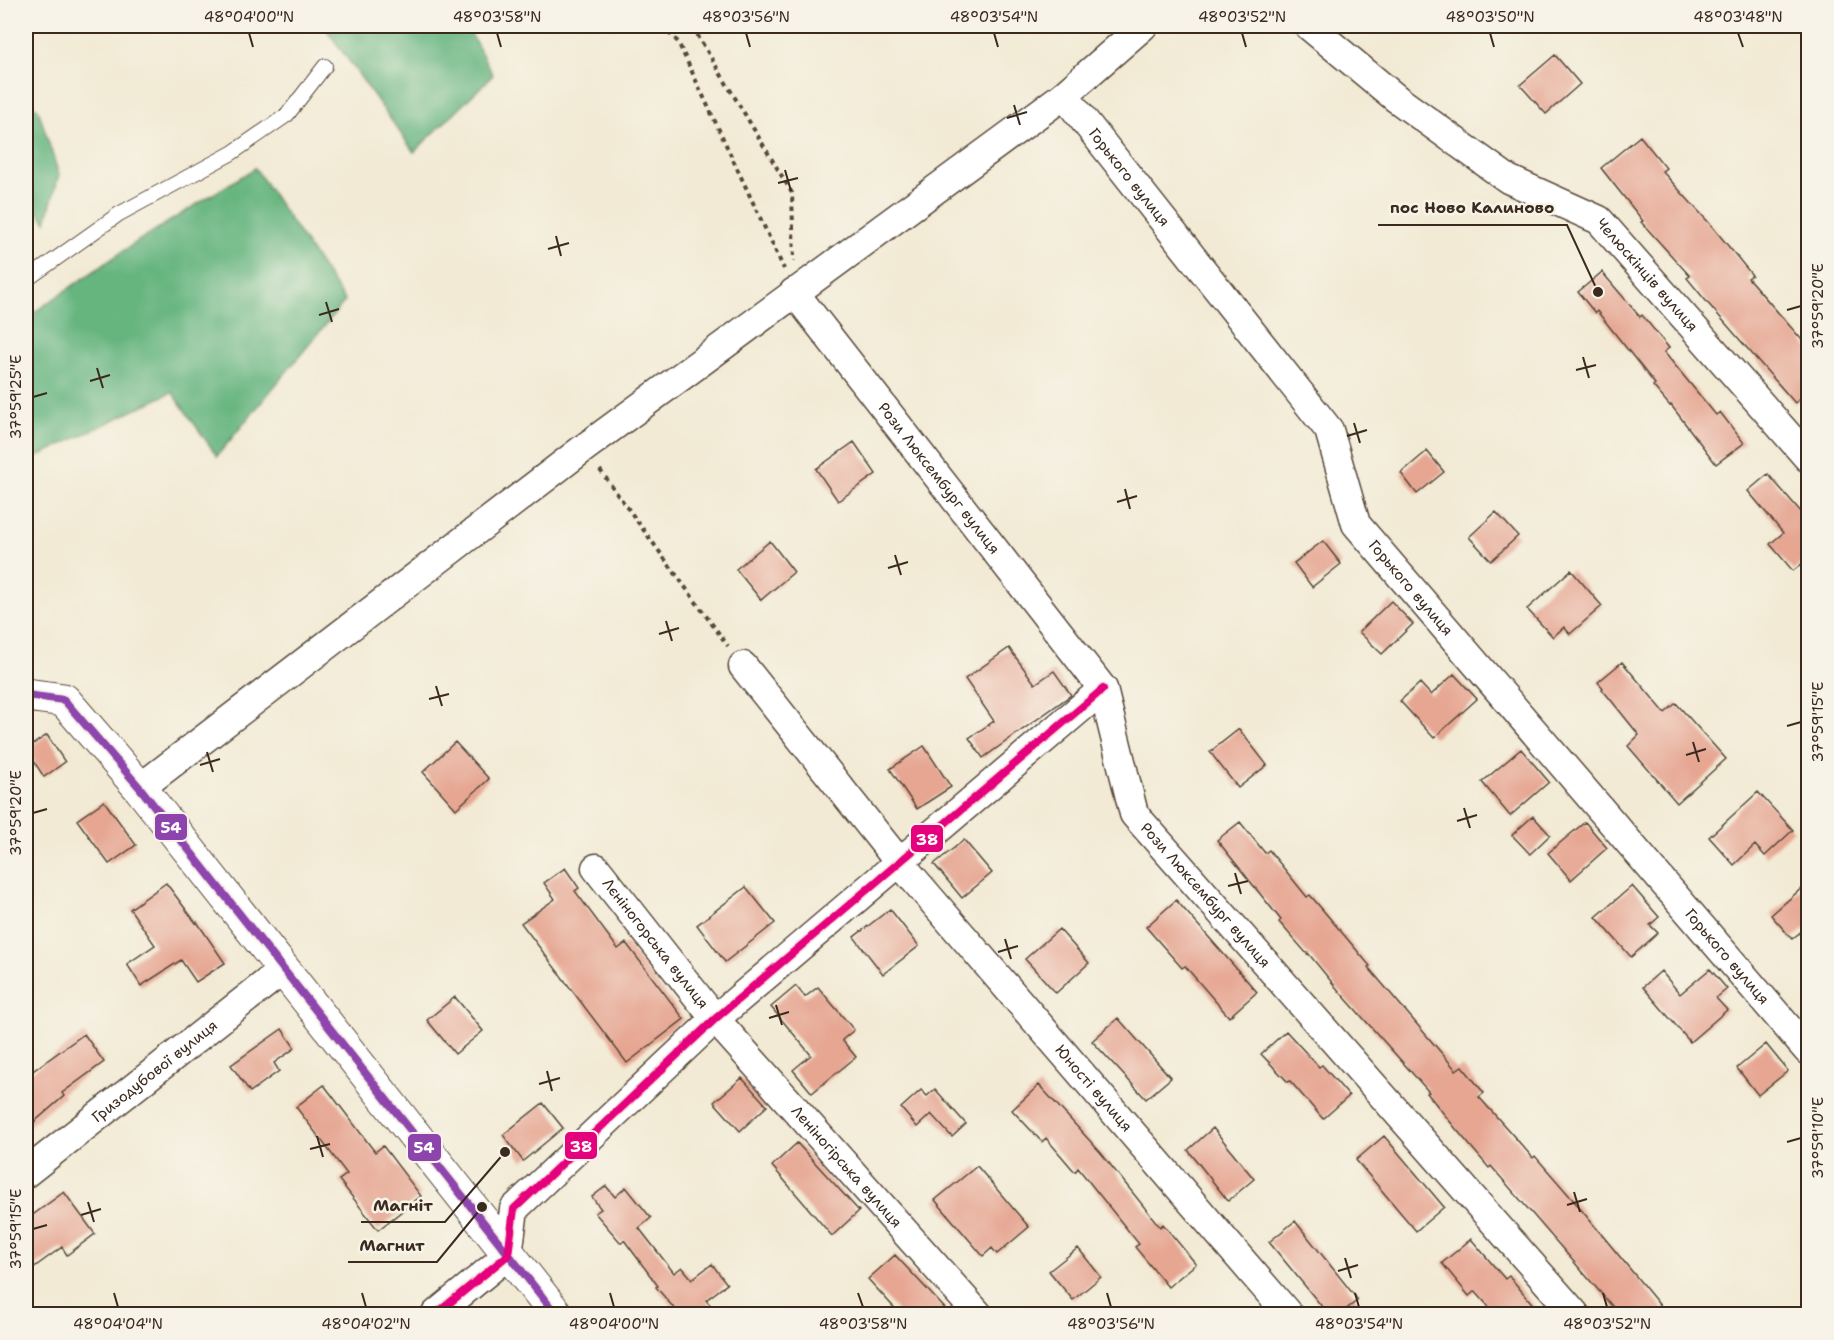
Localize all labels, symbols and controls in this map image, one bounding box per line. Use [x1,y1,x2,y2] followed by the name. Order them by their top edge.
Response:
[204,7,294,27] text: 48°04'00"N
[453,7,541,27] text: 48°03'58"N
[702,7,790,27] text: 48°03'56"N
[950,7,1038,27] text: 48°03'54"N
[1198,7,1286,27] text: 48°03'52"N
[1445,7,1535,27] text: 48°03'50"N
[1693,7,1783,27] text: 48°03'48"N
[1084,124,1174,231] street label: Горького вулиця
[1378,191,1567,225] callout: пос Ново Калиново
[1390,197,1554,218] text: пос Ново Калиново
[1592,214,1703,336] street label: Челюскінців вулиця
[1808,263,1828,349] text: 37°59'20"E
[6,355,26,439] text: 37°59'25"E
[874,398,1004,558] street label: Рози Люксембург вулиця
[1364,536,1457,640] street label: Горького вулиця
[1808,682,1828,762] text: 37°59'15"E
[6,770,26,856] text: 37°59'20"E
[154,813,188,841] line badge: 54
[160,817,182,838] text: 54
[1136,818,1275,972] street label: Рози Люксембург вулиця
[910,824,944,853] line badge: 38
[916,829,938,850] text: 38
[598,874,713,1013] street label: Лєніногорська вулиця
[1680,905,1774,1009] street label: Горького вулиця
[88,1015,222,1127] street label: Гризодубової вулиця
[1051,1041,1137,1136] street label: Юності вулиця
[1808,1097,1828,1179] text: 37°59'10"E
[787,1101,906,1232] street label: Леніногірська вулиця
[564,1131,598,1160] line badge: 38
[407,1133,442,1162] line badge: 54
[570,1136,592,1157] text: 38
[413,1137,435,1158] text: 54
[361,1188,445,1222] callout: Магніт
[6,1189,26,1269] text: 37°59'15"E
[373,1195,433,1216] text: Магніт
[348,1228,437,1262] callout: Магнит
[359,1235,425,1256] text: Магнит
[73,1314,163,1334] text: 48°04'04"N
[321,1314,411,1334] text: 48°04'02"N
[569,1314,659,1334] text: 48°04'00"N
[819,1314,907,1334] text: 48°03'58"N
[1067,1314,1155,1334] text: 48°03'56"N
[1315,1314,1403,1334] text: 48°03'54"N
[1563,1314,1651,1334] text: 48°03'52"N

